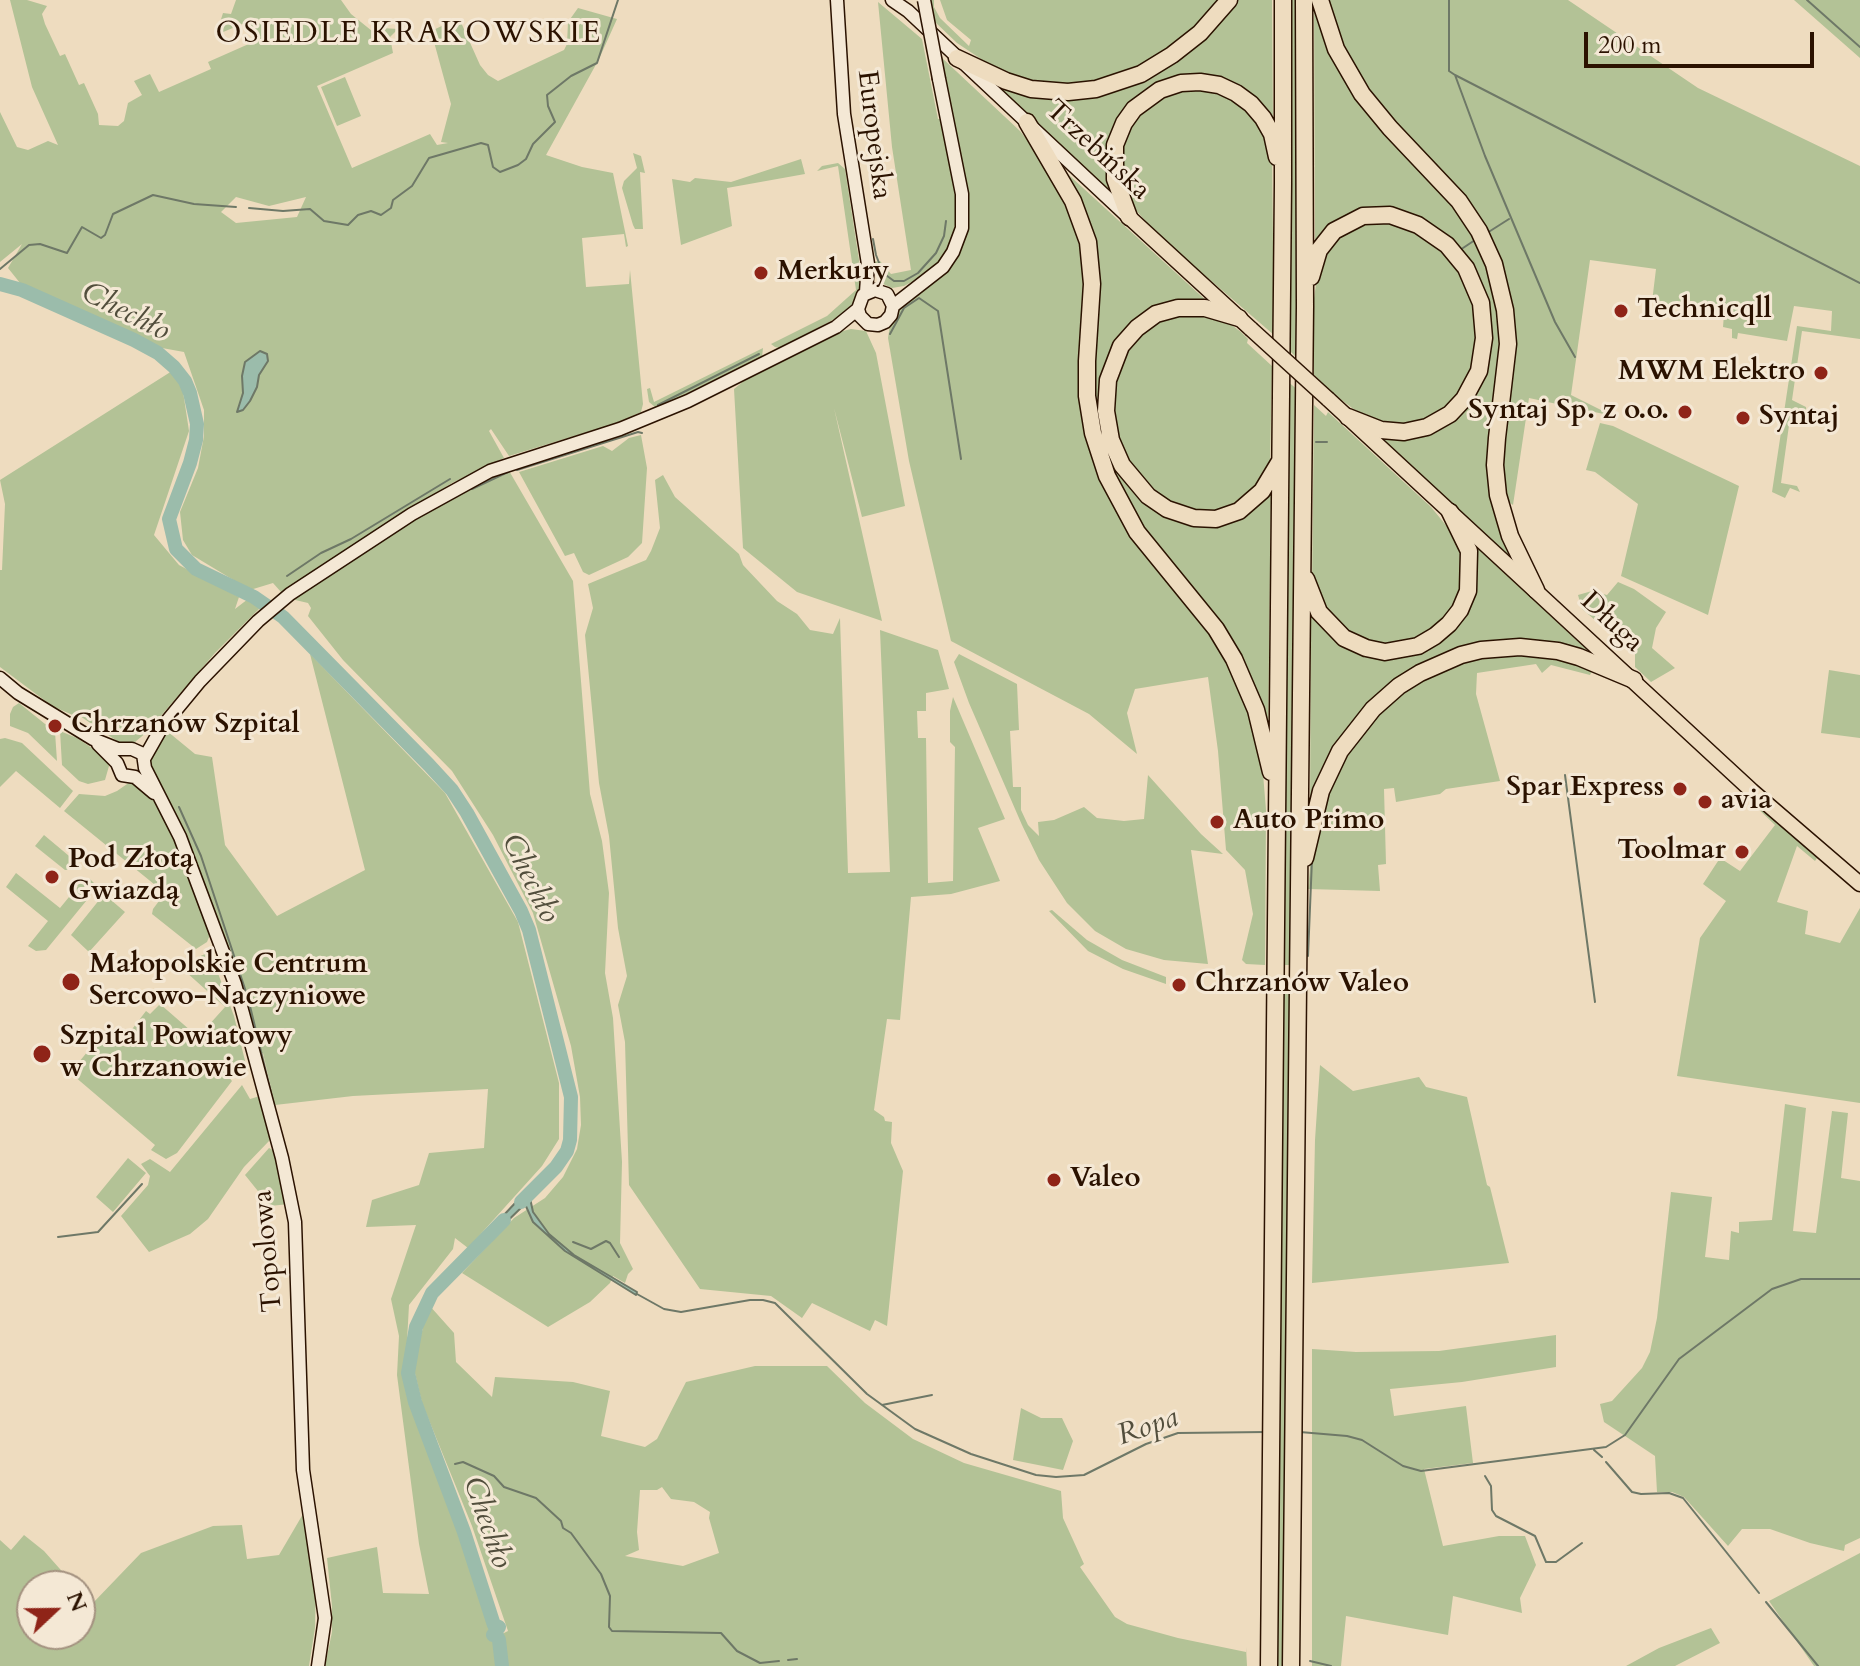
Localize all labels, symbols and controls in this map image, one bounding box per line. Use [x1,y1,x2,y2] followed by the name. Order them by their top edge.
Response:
[1588,16,1818,66] scale bar
[216,17,602,53] district label: OSIEDLE KRAKOWSKIE
[1598,29,1662,62] text: 200 m
[848,68,898,202] street label: Europejska
[1038,94,1156,208] street label: Trzebińska
[777,256,889,290] place label: Merkury
[752,264,770,282] marker: Merkury
[75,275,175,351] water label: Chechło
[1637,294,1772,328] place label: Technicqll
[1612,302,1630,320] marker: Technicqll
[1618,356,1805,390] place label: MWM Elektro
[1812,364,1830,382] marker: MWM Elektro
[1468,395,1669,429] place label: Syntaj Sp. z o.o.
[1759,401,1839,435] place label: Syntaj
[1676,403,1694,421] marker: Syntaj Sp. z o.o.
[1734,409,1752,427] marker: Syntaj
[1573,586,1649,660] street label: Długa
[71,709,300,743] place label: Chrzanów Szpital
[46,717,64,735] marker: Chrzanów Szpital
[1506,772,1664,806] place label: Spar Express
[1671,780,1689,798] marker: Spar Express
[1721,785,1772,819] place label: avia
[1696,793,1714,811] marker: avia
[1233,805,1384,839] place label: Auto Primo
[1208,813,1226,831] marker: Auto Primo
[492,829,566,929] water label: Chechło
[1617,835,1726,869] place label: Toolmar
[1733,843,1751,861] marker: Toolmar
[68,844,194,910] place label: Pod Złotą Gwiazdą
[43,868,61,886] marker: Pod Złotą Gwiazdą
[89,949,368,1015] place label: Małopolskie Centrum Sercowo-Naczyniowe
[1195,968,1409,1002] place label: Chrzanów Valeo
[60,971,82,993] marker: Małopolskie Centrum Sercowo-Naczyniowe
[1170,976,1188,994] marker: Chrzanów Valeo
[60,1021,293,1087] place label: Szpital Powiatowy w Chrzanowie
[31,1043,53,1065] marker: Szpital Powiatowy w Chrzanowie
[1070,1163,1141,1197] place label: Valeo
[1045,1171,1063,1189] marker: Valeo
[247,1189,291,1313] street label: Topolowa
[1113,1401,1183,1455] water label: Ropa
[454,1472,518,1574] water label: Chechło
[16,1570,96,1650] north arrow
[59,1587,94,1616] text: N

